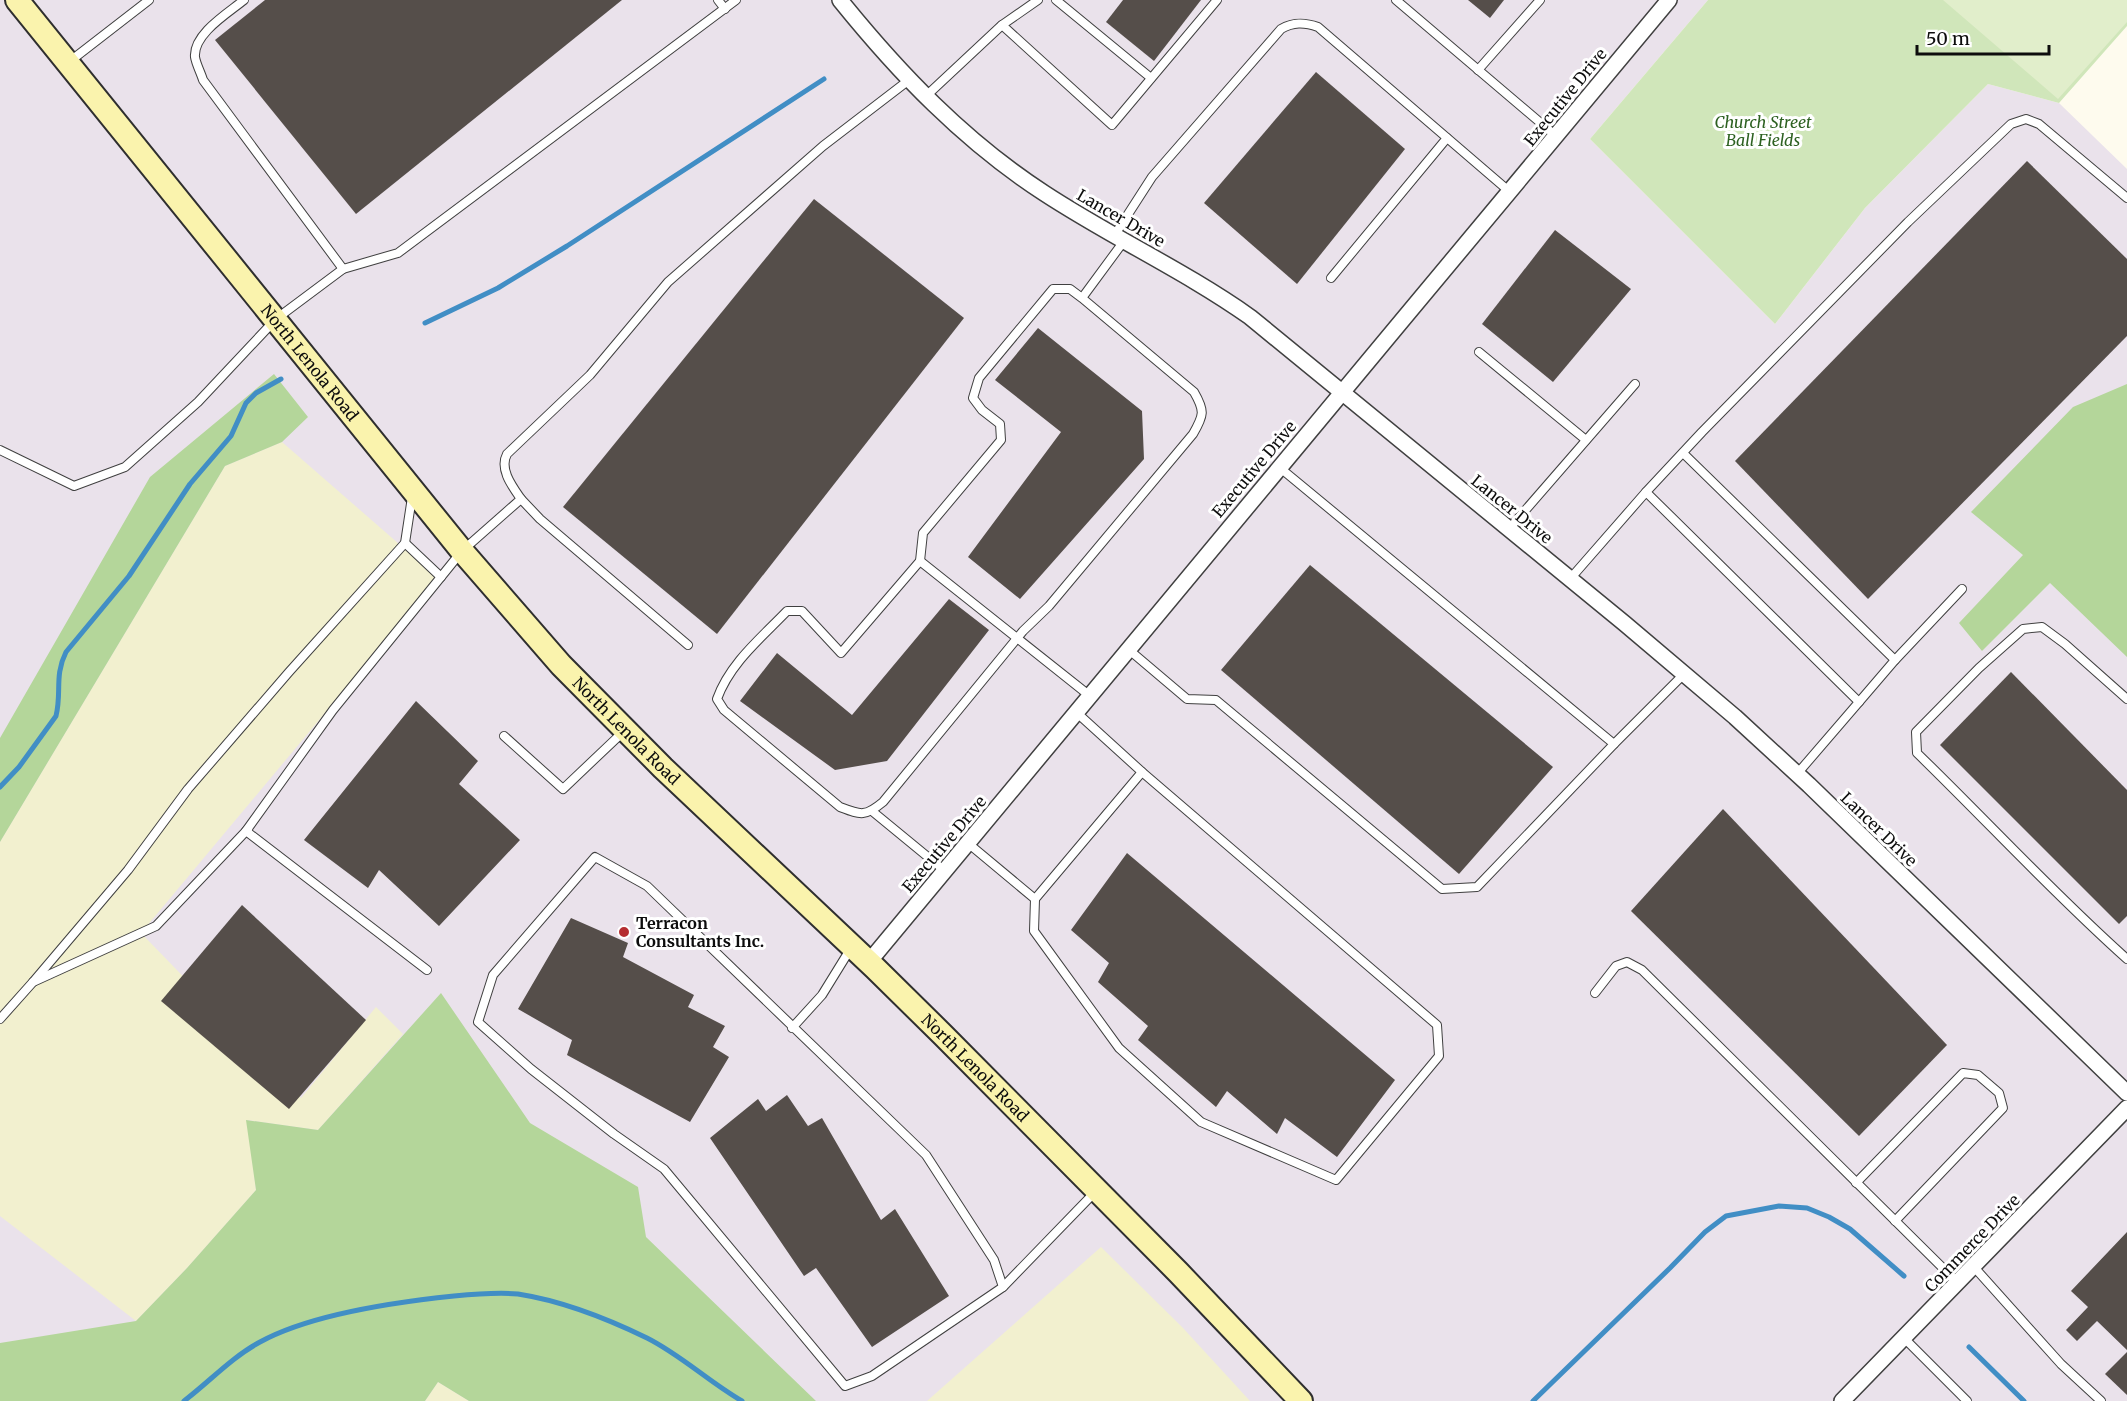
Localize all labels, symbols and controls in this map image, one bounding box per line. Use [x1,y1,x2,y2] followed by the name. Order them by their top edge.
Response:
[1917,18,2049,56] scale bar
[1926,27,1970,50] text: 50 m
[1519,44,1611,150] street label: Executive Drive
[1714,112,1812,150] park label: Church Street Ball Fields
[1073,185,1169,251] street label: Lancer Drive
[257,300,363,425] street label: North Lenola Road
[1208,417,1300,521] street label: Executive Drive
[1467,470,1557,548] street label: Lancer Drive
[569,673,684,789] street label: North Lenola Road
[1837,788,1921,870] street label: Lancer Drive
[898,792,990,896] street label: Executive Drive
[636,913,764,951] place label: Terracon Consultants Inc.
[617,925,631,939] marker: Terracon Consultants Inc.
[917,1010,1033,1126] street label: North Lenola Road
[1920,1190,2024,1296] street label: Commerce Drive

